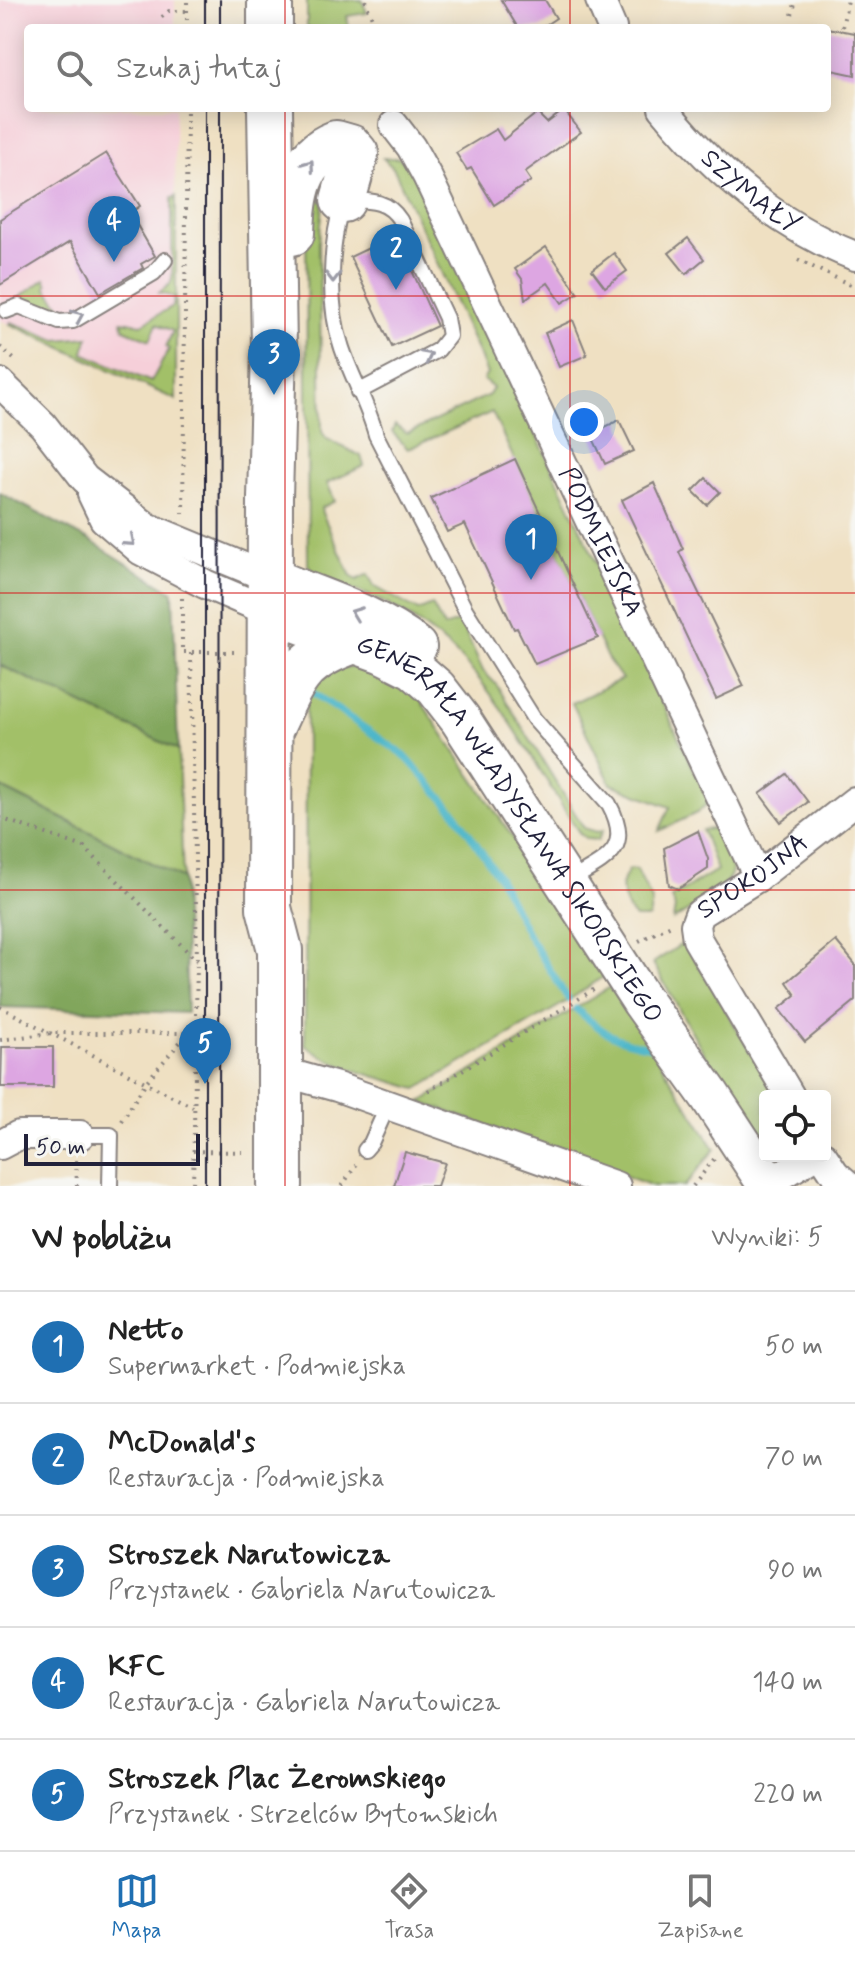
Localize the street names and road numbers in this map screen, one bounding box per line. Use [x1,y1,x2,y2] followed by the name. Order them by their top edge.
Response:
[693,142,807,243] street label: SZYMAŁY
[550,462,650,623] street label: PODMIEJSKA
[351,628,670,1031] street label: GENERAŁA WŁADYSŁAWA SIKORSKIEGO
[691,826,816,928] street label: SPOKOJNA

